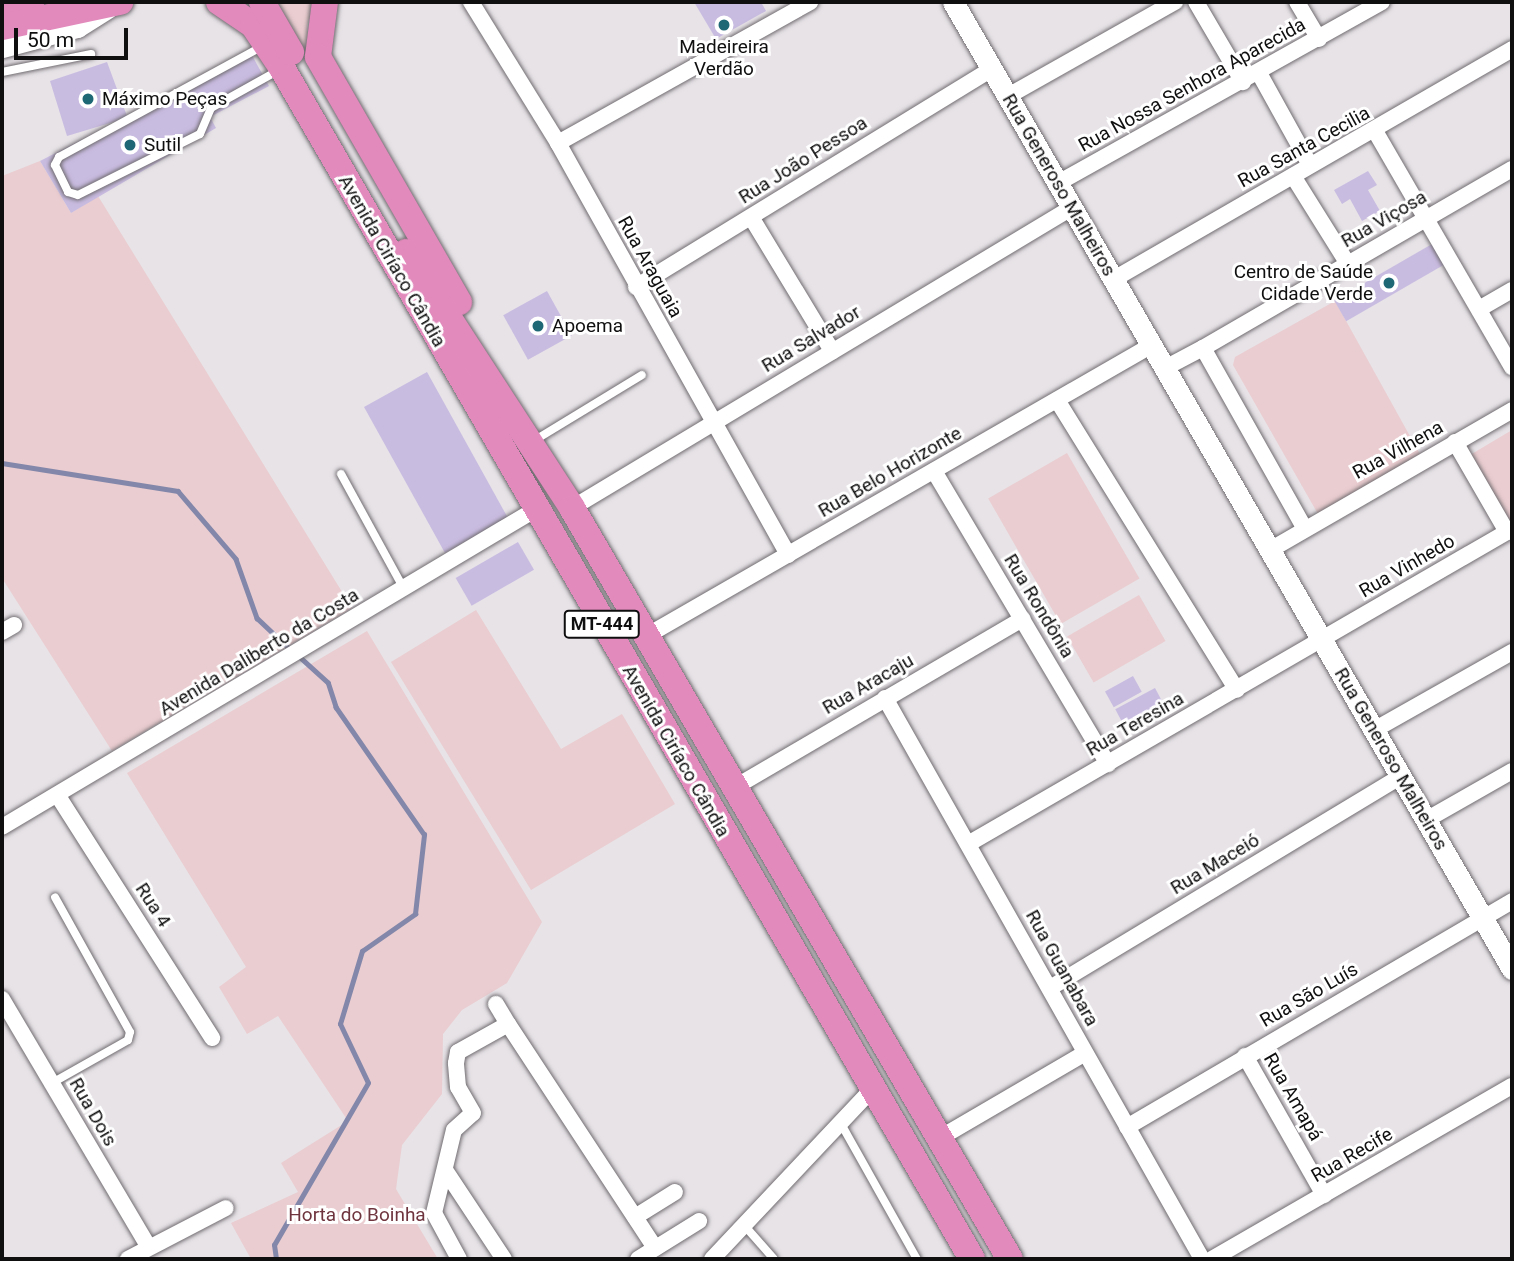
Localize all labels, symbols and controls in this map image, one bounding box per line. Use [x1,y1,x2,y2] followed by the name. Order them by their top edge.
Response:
[1075,13,1309,157] street label: Rua Nossa Senhora Aparecida
[18,14,131,58] scale bar
[716,17,732,33] marker: Madeireira Verdão
[27,28,74,52] text: 50 m
[679,36,769,80] place label: Madeireira Verdão
[102,88,227,110] place label: Máximo Peças
[997,90,1121,280] street label: Rua Generoso Malheiros
[80,91,96,107] marker: Máximo Peças
[1234,101,1374,193] street label: Rua Santa Cecilia
[735,111,871,209] street label: Rua João Pessoa
[144,134,181,156] place label: Sutil
[122,137,138,153] marker: Sutil
[333,171,451,351] street label: Avenida Ciríaco Cândia
[1337,185,1431,253] street label: Rua Viçosa
[613,212,687,322] street label: Rua Araguaia
[1234,261,1373,305] place label: Centro de Saúde Cidade Verde
[1379,273,1399,293] marker: Centro de Saúde Cidade Verde
[758,301,864,377] street label: Rua Salvador
[552,315,623,337] place label: Apoema
[530,318,546,334] marker: Apoema
[1349,416,1447,484] street label: Rua Vilhena
[814,422,966,522] street label: Rua Belo Horizonte
[1355,529,1459,603] street label: Rua Vinhedo
[999,550,1079,662] street label: Rua Rondônia
[155,583,363,721] street label: Avenida Daliberto da Costa
[564,610,640,638] road number: MT-444
[818,649,918,719] street label: Rua Aracaju
[617,661,735,841] street label: Avenida Ciríaco Cândia
[1329,664,1453,854] street label: Rua Generoso Malheiros
[1082,687,1188,761] street label: Rua Teresina
[1166,829,1264,899] street label: Rua Maceió
[130,879,176,931] street label: Rua 4
[1021,906,1103,1030] street label: Rua Guanabara
[1256,958,1362,1032] street label: Rua São Luís
[1259,1049,1327,1145] street label: Rua Amapá
[64,1074,122,1150] street label: Rua Dois
[1307,1123,1397,1187] street label: Rua Recife
[288,1204,426,1226] park label: Horta do Boinha

